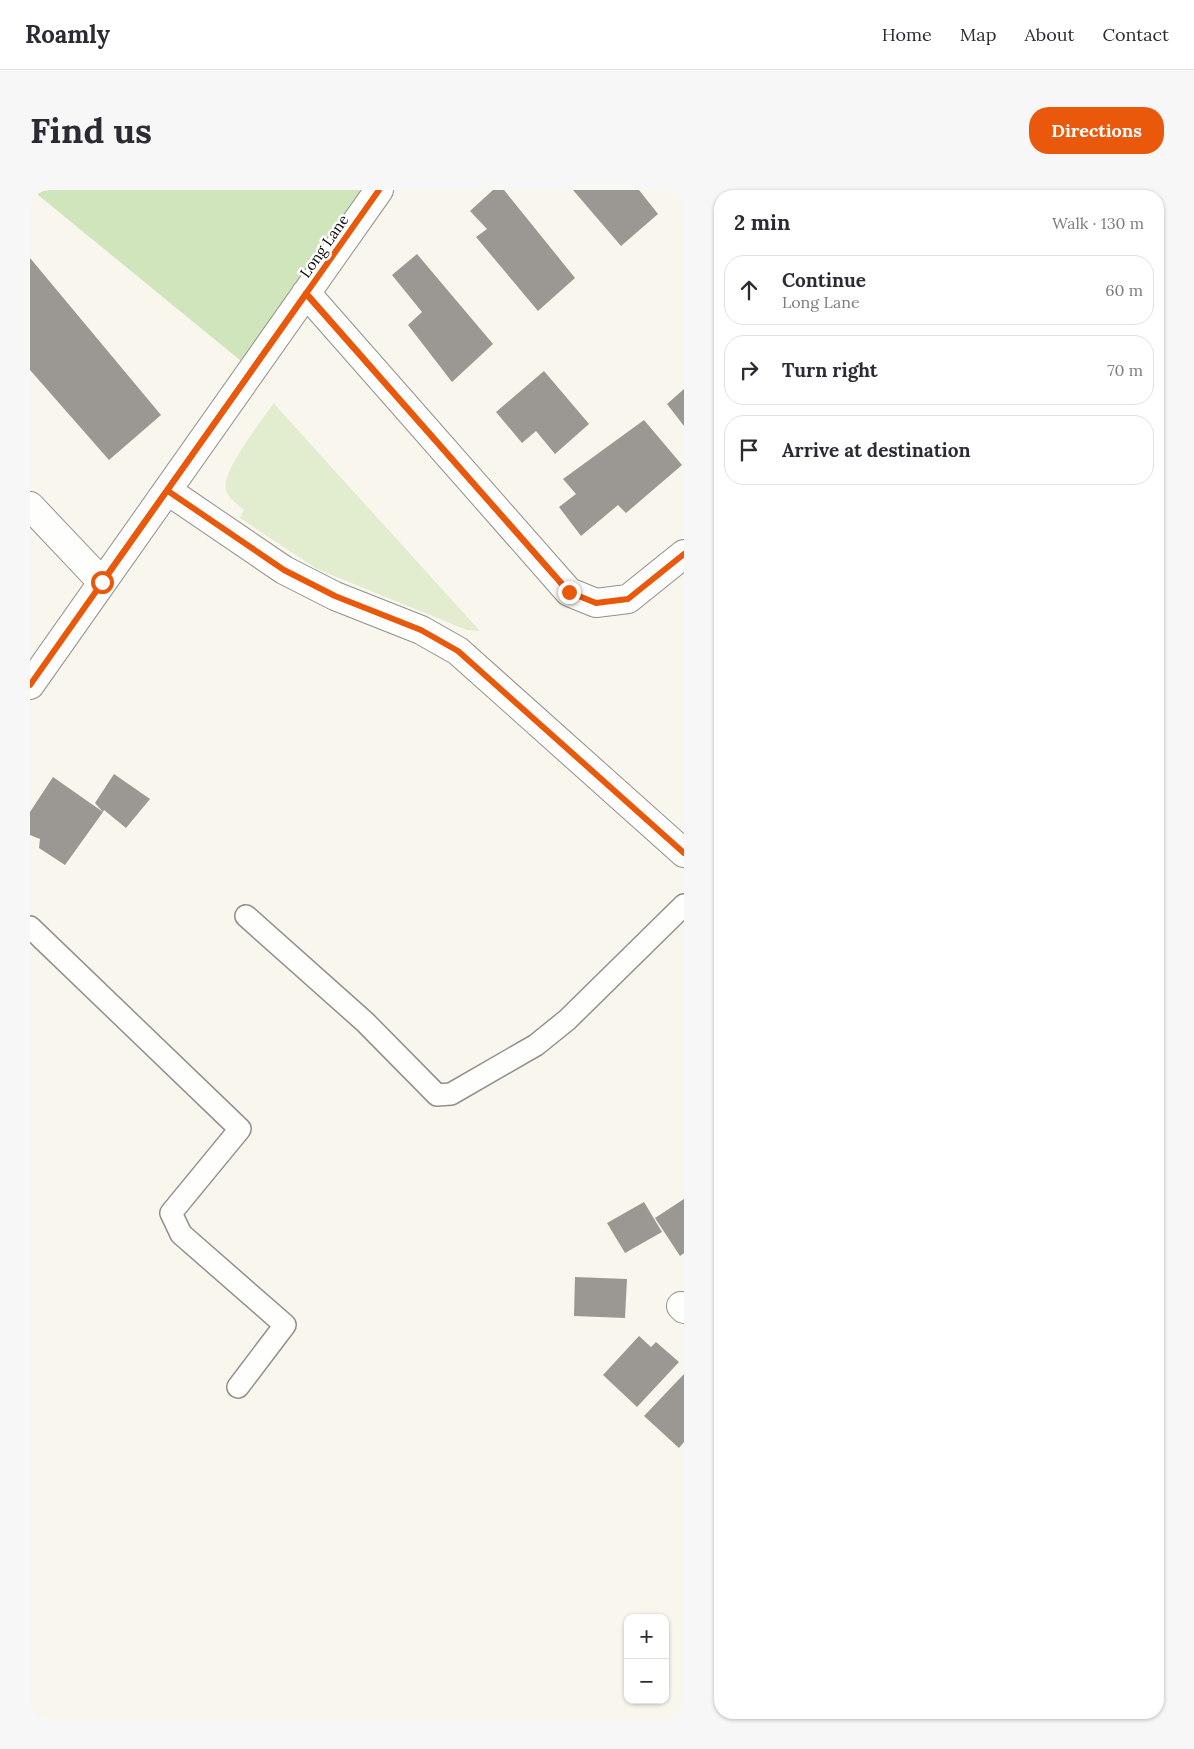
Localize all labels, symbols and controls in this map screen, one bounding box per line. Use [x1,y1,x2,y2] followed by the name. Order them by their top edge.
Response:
[25,19,110,50] text: Roamly
[882,23,932,46] text: Home
[960,23,996,46] text: Map
[1024,23,1074,46] text: About
[1102,23,1169,46] text: Contact
[1029,107,1164,154] button: Directions
[30,108,152,153] text: Find us
[734,209,790,236] text: 2 min
[295,211,353,281] street label: Long Lane
[1052,213,1144,233] text: Walk · 130 m
[782,268,866,292] text: Continue
[735,276,763,304] icon: ahead
[1105,280,1143,300] text: 60 m
[782,292,860,312] text: Long Lane
[735,356,763,384] icon: right
[782,358,878,382] text: Turn right
[1107,360,1143,380] text: 70 m
[735,436,763,464] icon: arrive
[782,438,971,462] text: Arrive at destination
[91,571,114,594] route start
[558,581,581,604] route end
[624,1614,669,1704] map controls
[624,1614,669,1659] button: +
[624,1659,669,1704] button: −

